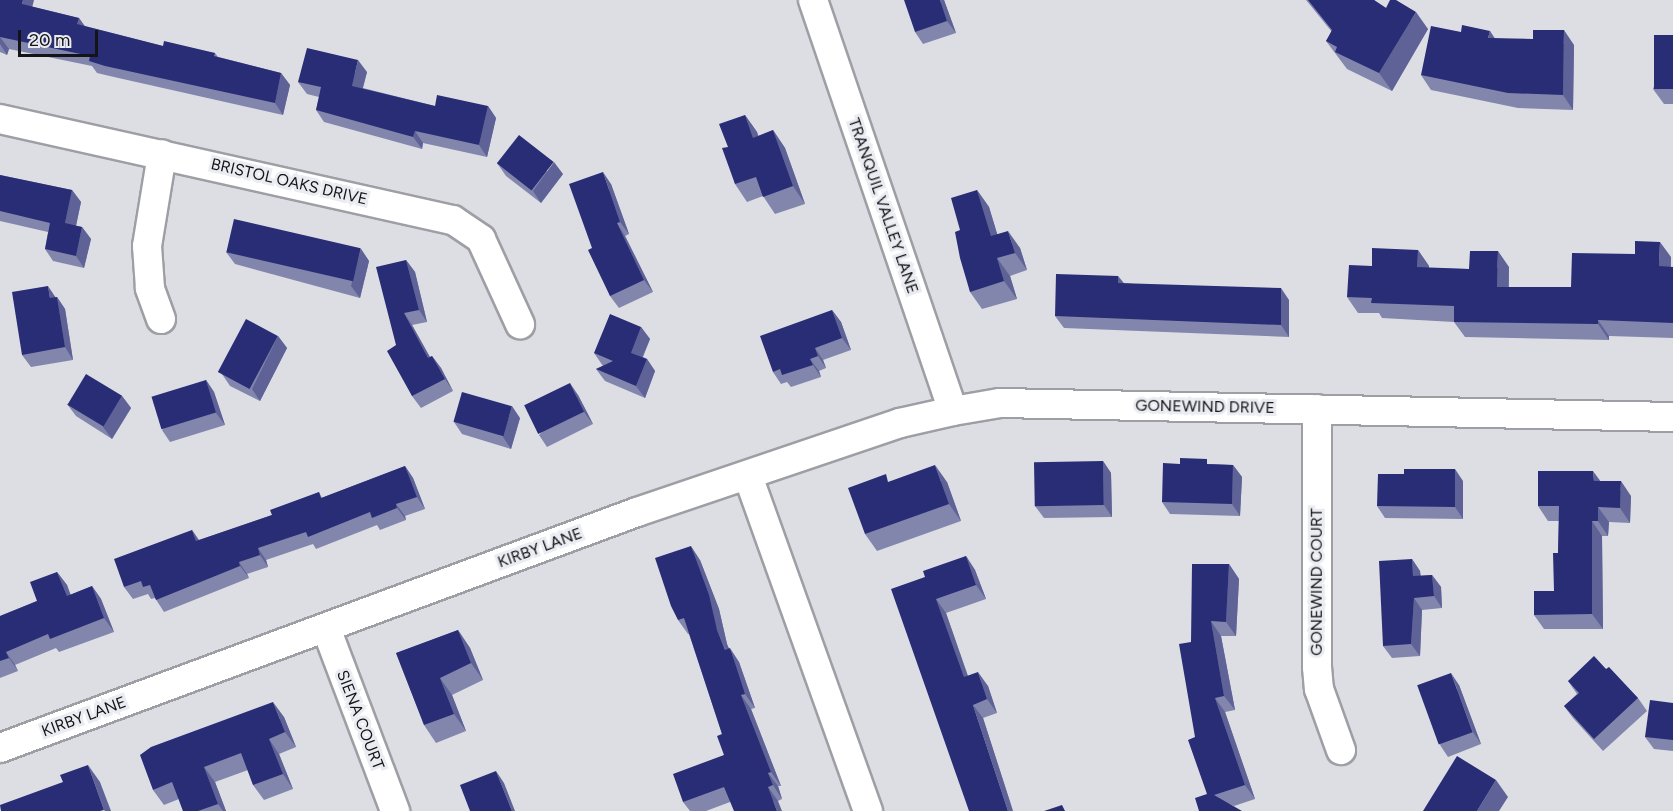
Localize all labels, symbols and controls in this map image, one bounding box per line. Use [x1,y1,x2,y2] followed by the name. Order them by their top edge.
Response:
[21,18,100,56] scale bar
[29,29,70,51] text: 20 m
[844,116,922,296] street label: TRANQUIL VALLEY LANE
[209,155,369,209] street label: BRISTOL OAKS DRIVE
[1135,396,1275,418] street label: GONEWIND DRIVE
[1307,508,1327,656] street label: GONEWIND COURT
[495,524,585,572] street label: KIRBY LANE
[332,668,388,772] street label: SIENA COURT
[39,693,129,741] street label: KIRBY LANE

